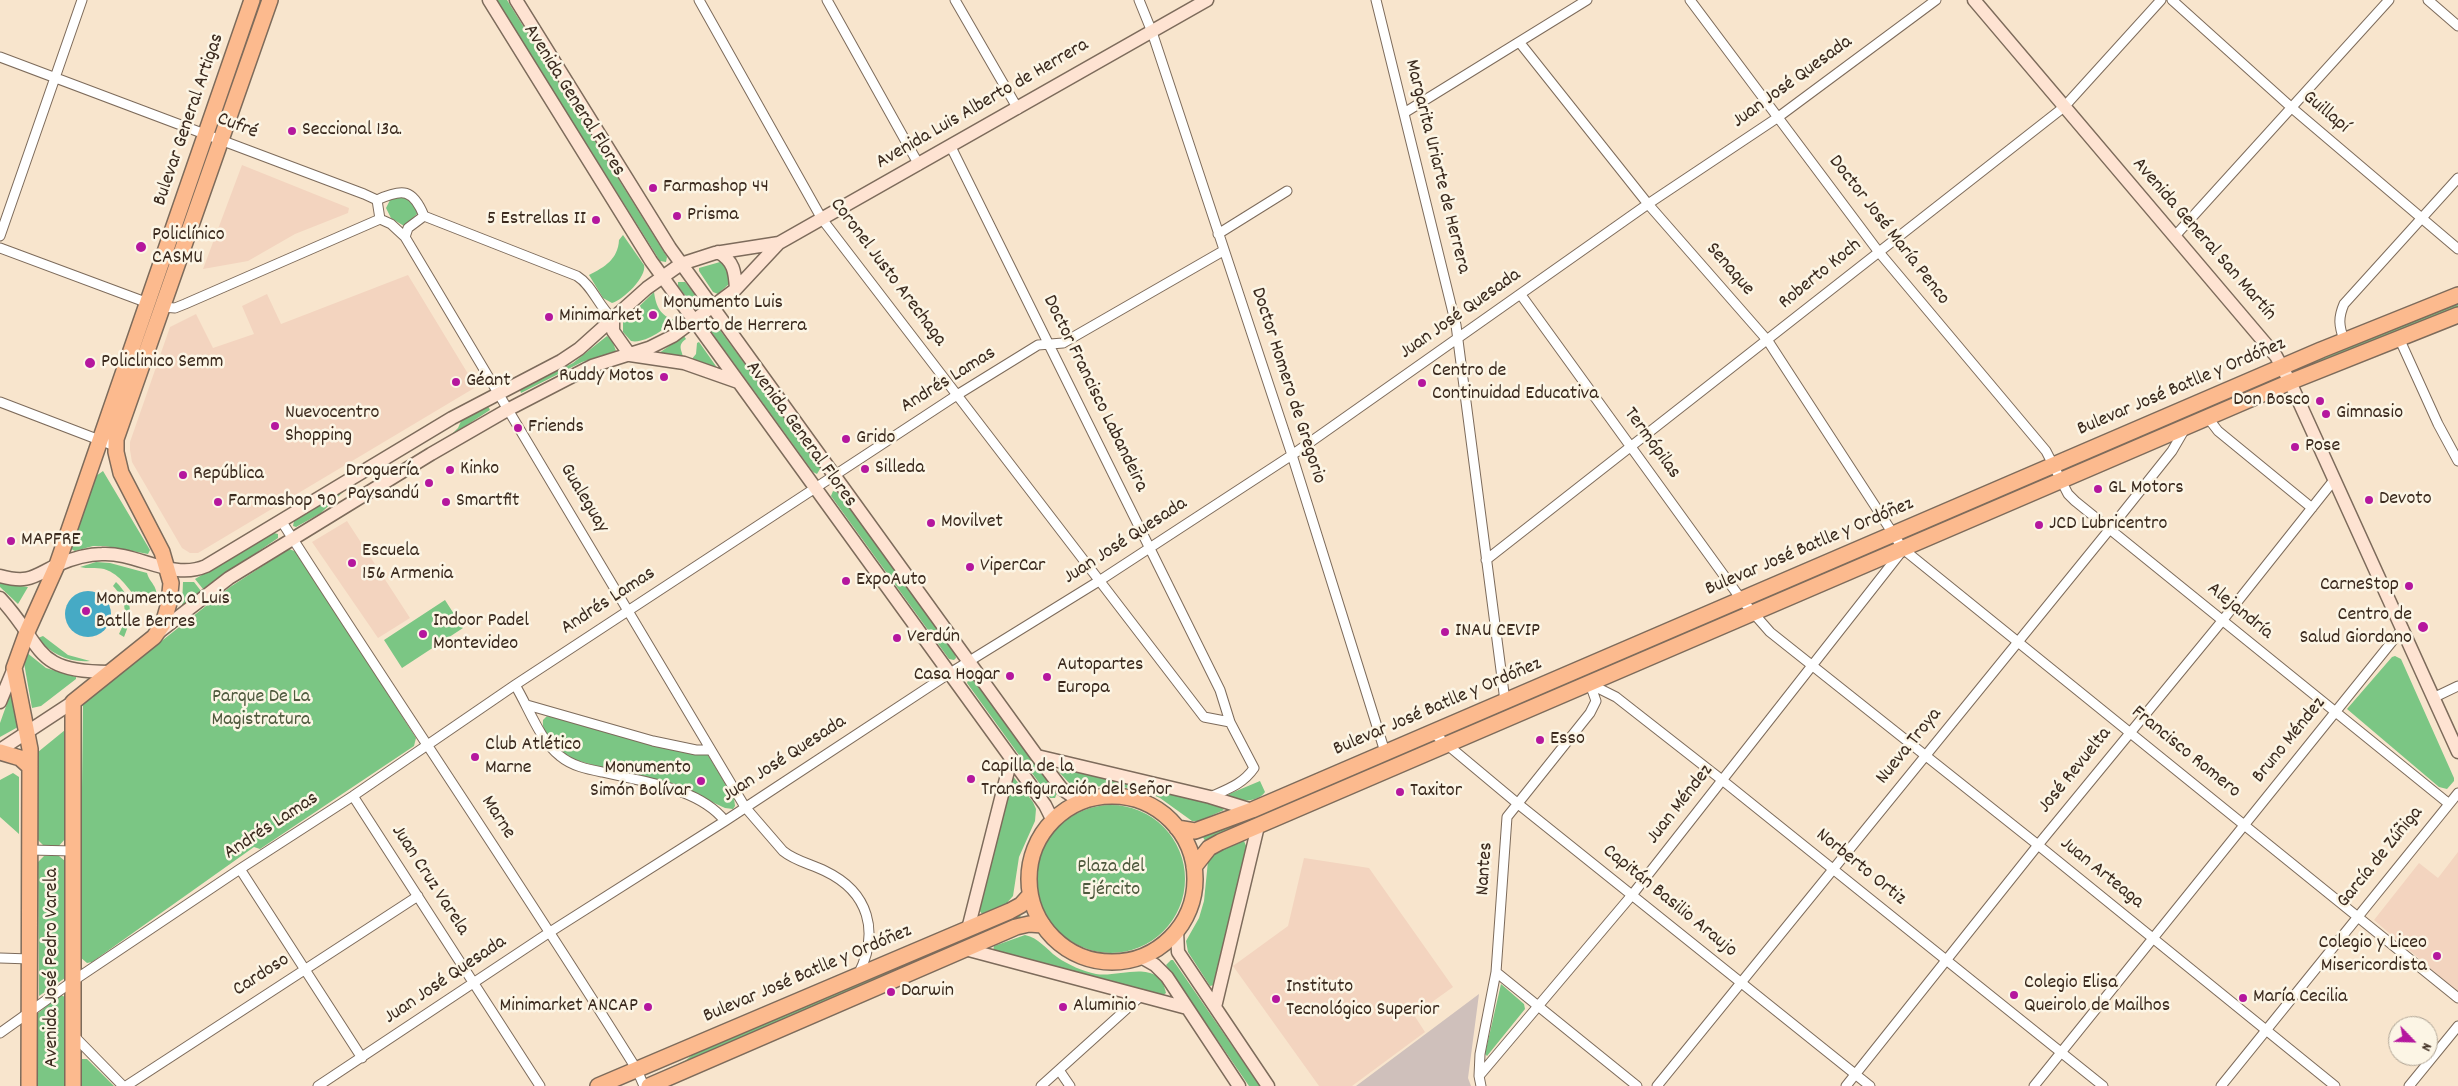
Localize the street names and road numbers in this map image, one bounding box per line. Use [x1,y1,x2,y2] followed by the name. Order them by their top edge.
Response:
[517,21,629,181] street label: Avenida General Flores
[149,31,231,209] street label: Bulevar General Artigas
[1728,31,1858,135] street label: Juan José Quesada
[872,34,1094,176] street label: Avenida Luis Alberto de Herrera
[1398,58,1474,276] street label: Margarita Uriarte de Herrera
[2297,86,2353,140] street label: Guillapí
[213,108,261,146] street label: Cufré
[1822,151,1954,311] street label: Doctor José María Penco
[2126,154,2280,326] street label: Avenida General San Martín
[823,194,951,352] street label: Coronel Justo Arechaga
[1775,234,1867,316] street label: Roberto Koch
[1699,239,1759,301] street label: Senaque
[1396,264,1526,366] street label: Juan José Quesada
[1244,285,1330,487] street label: Doctor Homero de Gregorio
[1036,292,1152,496] street label: Doctor Francisco Labandeira
[2074,333,2290,443] street label: Bulevar José Batlle y Ordóñez
[897,342,1001,420] street label: Andrés Lamas
[739,357,861,513] street label: Avenida General Flores
[1617,404,1685,484] street label: Termópilas
[553,460,613,538] street label: Gualeguay
[1060,493,1192,591] street label: Juan José Quesada
[1702,493,1918,603] street label: Bulevar José Batlle y Ordóñez
[557,563,661,641] street label: Andrés Lamas
[2201,578,2277,646] street label: Alejandría
[1330,653,1546,763] street label: Bulevar José Batlle y Ordóñez
[2248,693,2332,789] street label: Bruno Méndez
[2125,701,2245,805] street label: Francisco Romero
[1872,704,1948,790] street label: Nueva Troya
[719,711,851,809] street label: Juan José Quesada
[2034,723,2118,819] street label: José Revuelta
[1642,760,1720,850] street label: Juan Méndez
[220,788,324,866] street label: Andrés Lamas
[474,792,520,844] street label: Marne
[2333,802,2429,914] street label: García de Zúñiga
[384,821,474,941] street label: Juan Cruz Varela
[1810,824,1910,912] street label: Norberto Ortiz
[2054,833,2148,915] street label: Juan Arteaga
[1597,840,1741,964] street label: Capitán Basilio Araujo
[1472,842,1500,896] street label: Nantes
[41,868,65,1068] street label: Avenida José Pedro Varela
[700,920,916,1030] street label: Bulevar José Batlle y Ordóñez
[380,931,512,1031] street label: Juan José Quesada
[229,949,295,1003] street label: Cardoso

